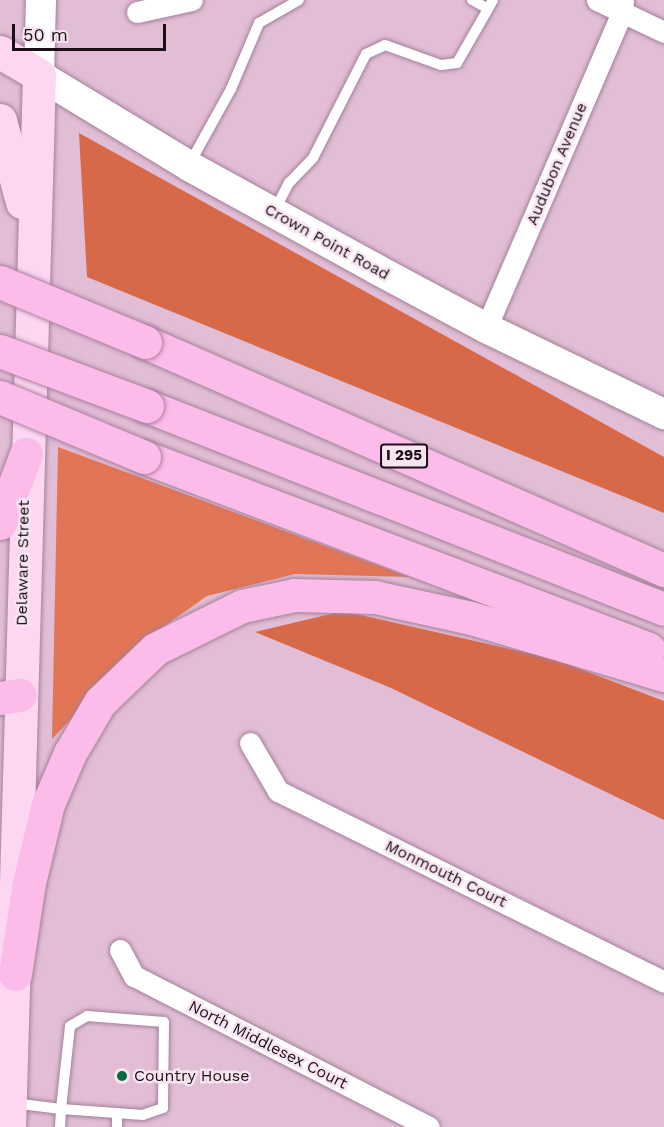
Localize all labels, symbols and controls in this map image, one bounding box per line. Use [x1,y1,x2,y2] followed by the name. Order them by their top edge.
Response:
[15,12,170,50] scale bar
[23,24,68,45] text: 50 m
[522,100,592,228] street label: Audubon Avenue
[261,200,393,284] street label: Crown Point Road
[380,444,428,468] road number: I 295
[12,500,34,626] street label: Delaware Street
[382,836,510,912] street label: Monmouth Court
[185,996,351,1094] street label: North Middlesex Court
[134,1066,250,1086] place label: Country House
[115,1069,129,1083] marker: Country House

